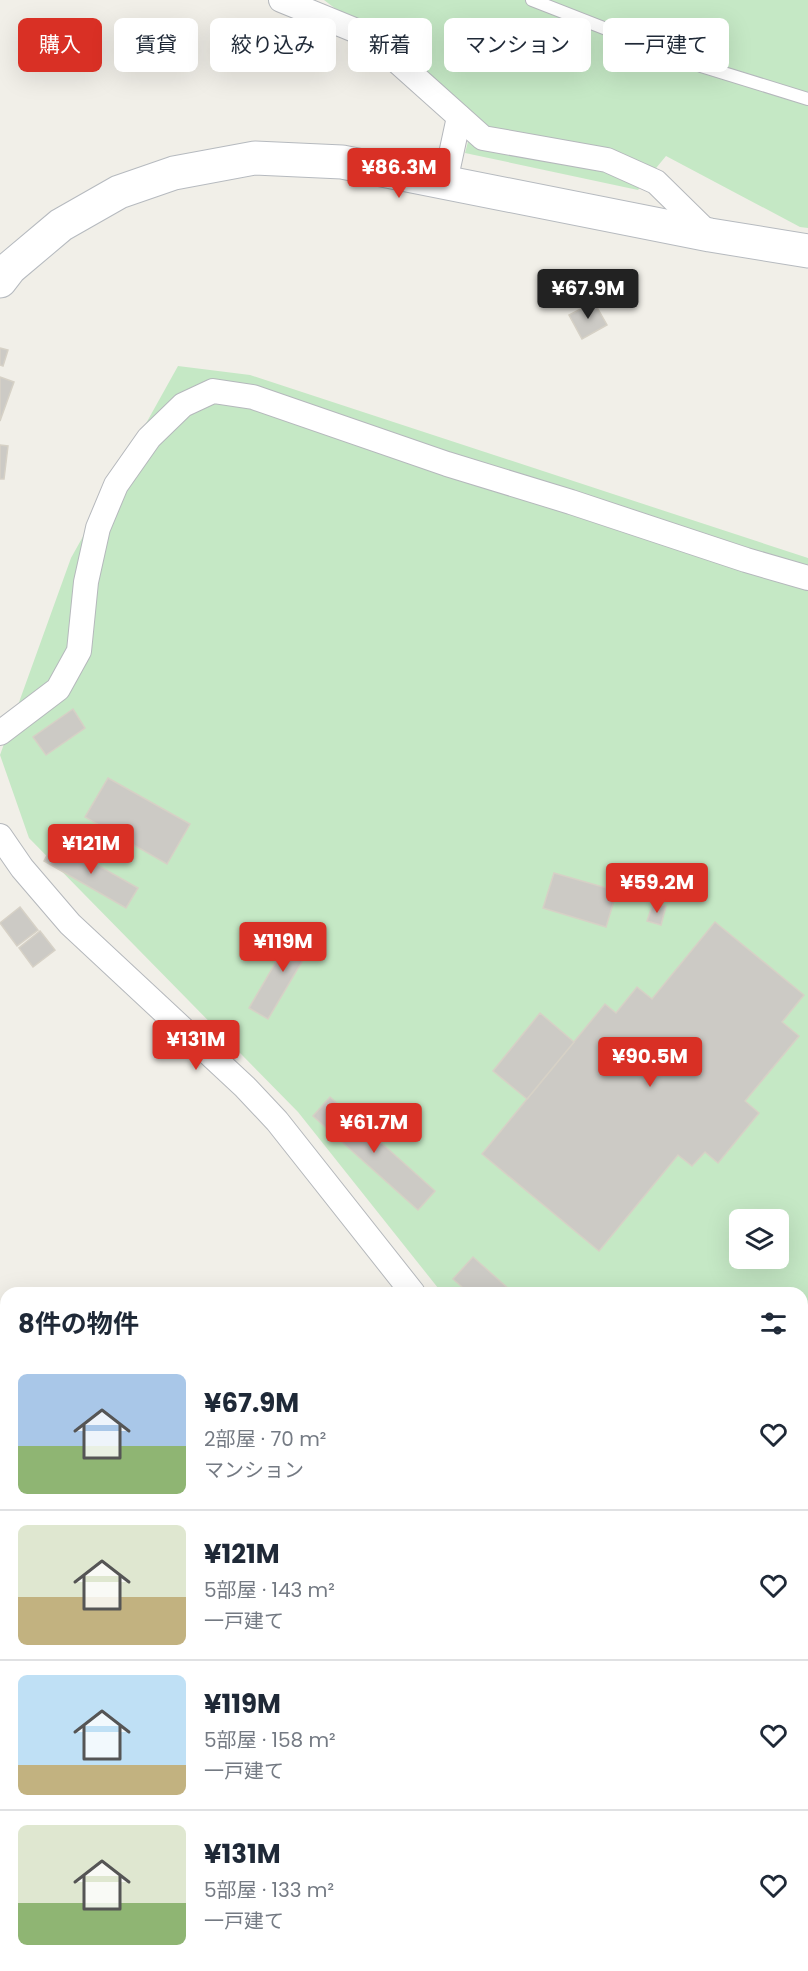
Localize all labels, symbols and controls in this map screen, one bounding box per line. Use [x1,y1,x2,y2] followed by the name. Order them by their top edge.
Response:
[18,18,102,72] chip: 購入
[114,18,198,72] chip: 賃貸
[210,18,336,72] chip: 絞り込み
[348,18,432,72] chip: 新着
[444,18,591,72] chip: マンション
[603,18,729,72] chip: 一戸建て
[350,148,448,199] pin: ¥86.3M
[361,153,437,181] text: ¥86.3M
[539,269,637,320] pin: ¥67.9M
[551,274,625,302] text: ¥67.9M
[49,824,133,875] pin: ¥121M
[62,829,120,857] text: ¥121M
[608,863,706,914] pin: ¥59.2M
[620,868,694,896] text: ¥59.2M
[241,922,325,973] pin: ¥119M
[253,927,313,955] text: ¥119M
[154,1020,238,1071] pin: ¥131M
[167,1025,225,1053] text: ¥131M
[601,1037,699,1088] pin: ¥90.5M
[612,1042,688,1070] text: ¥90.5M
[325,1103,423,1154] pin: ¥61.7M
[340,1108,408,1136] text: ¥61.7M
[729,1209,789,1269] map controls
[729,1209,789,1269] button: layers
[18,1306,139,1342] text: 8件の物件
[757,1307,790,1340] icon: filters
[204,1385,299,1421] text: ¥67.9M
[66,1398,138,1470] icon: home
[757,1418,790,1451] icon: heart
[204,1425,326,1453] text: 2部屋 · 70 m²
[204,1456,304,1484] text: マンション
[204,1536,280,1572] text: ¥121M
[66,1549,138,1621] icon: home
[757,1569,790,1602] icon: heart
[204,1576,335,1604] text: 5部屋 · 143 m²
[204,1607,284,1635] text: 一戸建て
[204,1686,281,1722] text: ¥119M
[66,1699,138,1771] icon: home
[757,1719,790,1752] icon: heart
[204,1726,336,1754] text: 5部屋 · 158 m²
[204,1757,284,1785] text: 一戸建て
[204,1836,281,1872] text: ¥131M
[66,1849,138,1921] icon: home
[757,1869,790,1902] icon: heart
[204,1876,334,1904] text: 5部屋 · 133 m²
[204,1907,284,1935] text: 一戸建て

